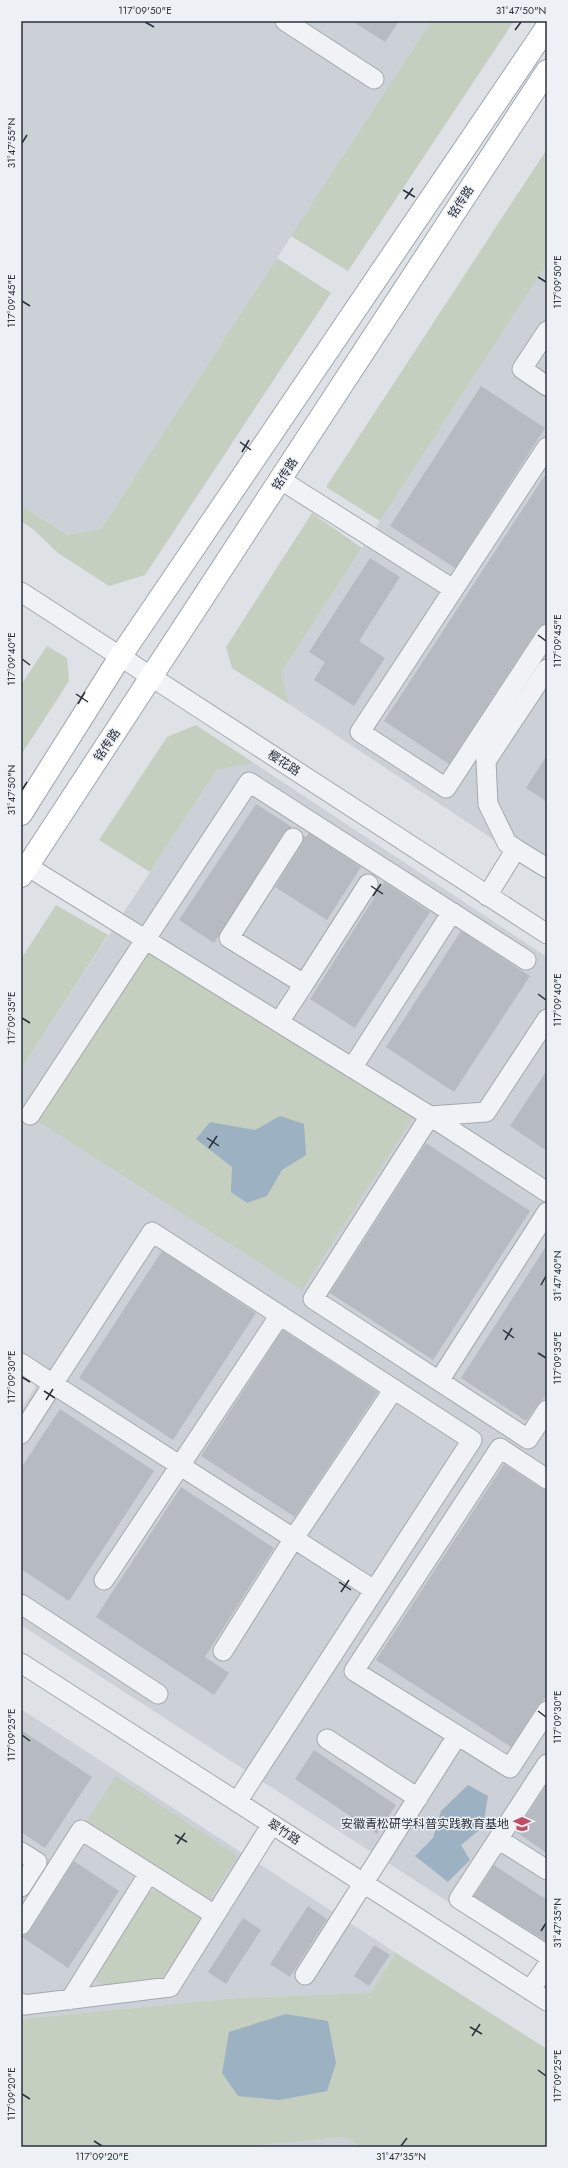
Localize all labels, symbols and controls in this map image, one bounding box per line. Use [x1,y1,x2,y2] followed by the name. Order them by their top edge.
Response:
[118,3,172,18] text: 117°09'50"E
[496,3,546,18] text: 31°47'50"N
[4,118,19,168] text: 31°47'55"N
[444,182,478,222] street label: 铭传路
[550,255,565,309] text: 117°09'50"E
[4,274,19,328] text: 117°09'45"E
[268,454,302,494] street label: 铭传路
[550,614,565,668] text: 117°09'45"E
[4,632,19,686] text: 117°09'40"E
[89,725,125,765] street label: 铭传路
[264,746,304,780] street label: 樱花路
[4,765,19,815] text: 31°47'50"N
[550,973,565,1027] text: 117°09'40"E
[4,992,19,1044] text: 117°09'35"E
[550,1251,565,1301] text: 31°47'40"N
[550,1332,565,1384] text: 117°09'35"E
[4,1350,19,1404] text: 117°09'30"E
[550,1690,565,1744] text: 117°09'30"E
[4,1708,19,1762] text: 117°09'25"E
[512,1814,532,1834] school or university icon: 安徽青松研学科普实践教育基地
[264,1815,304,1849] street label: 翠竹路
[341,1815,509,1833] place label: 安徽青松研学科普实践教育基地
[550,1898,565,1948] text: 31°47'35"N
[550,2049,565,2103] text: 117°09'25"E
[4,2067,19,2121] text: 117°09'20"E
[75,2149,129,2164] text: 117°09'20"E
[376,2149,426,2164] text: 31°47'35"N

